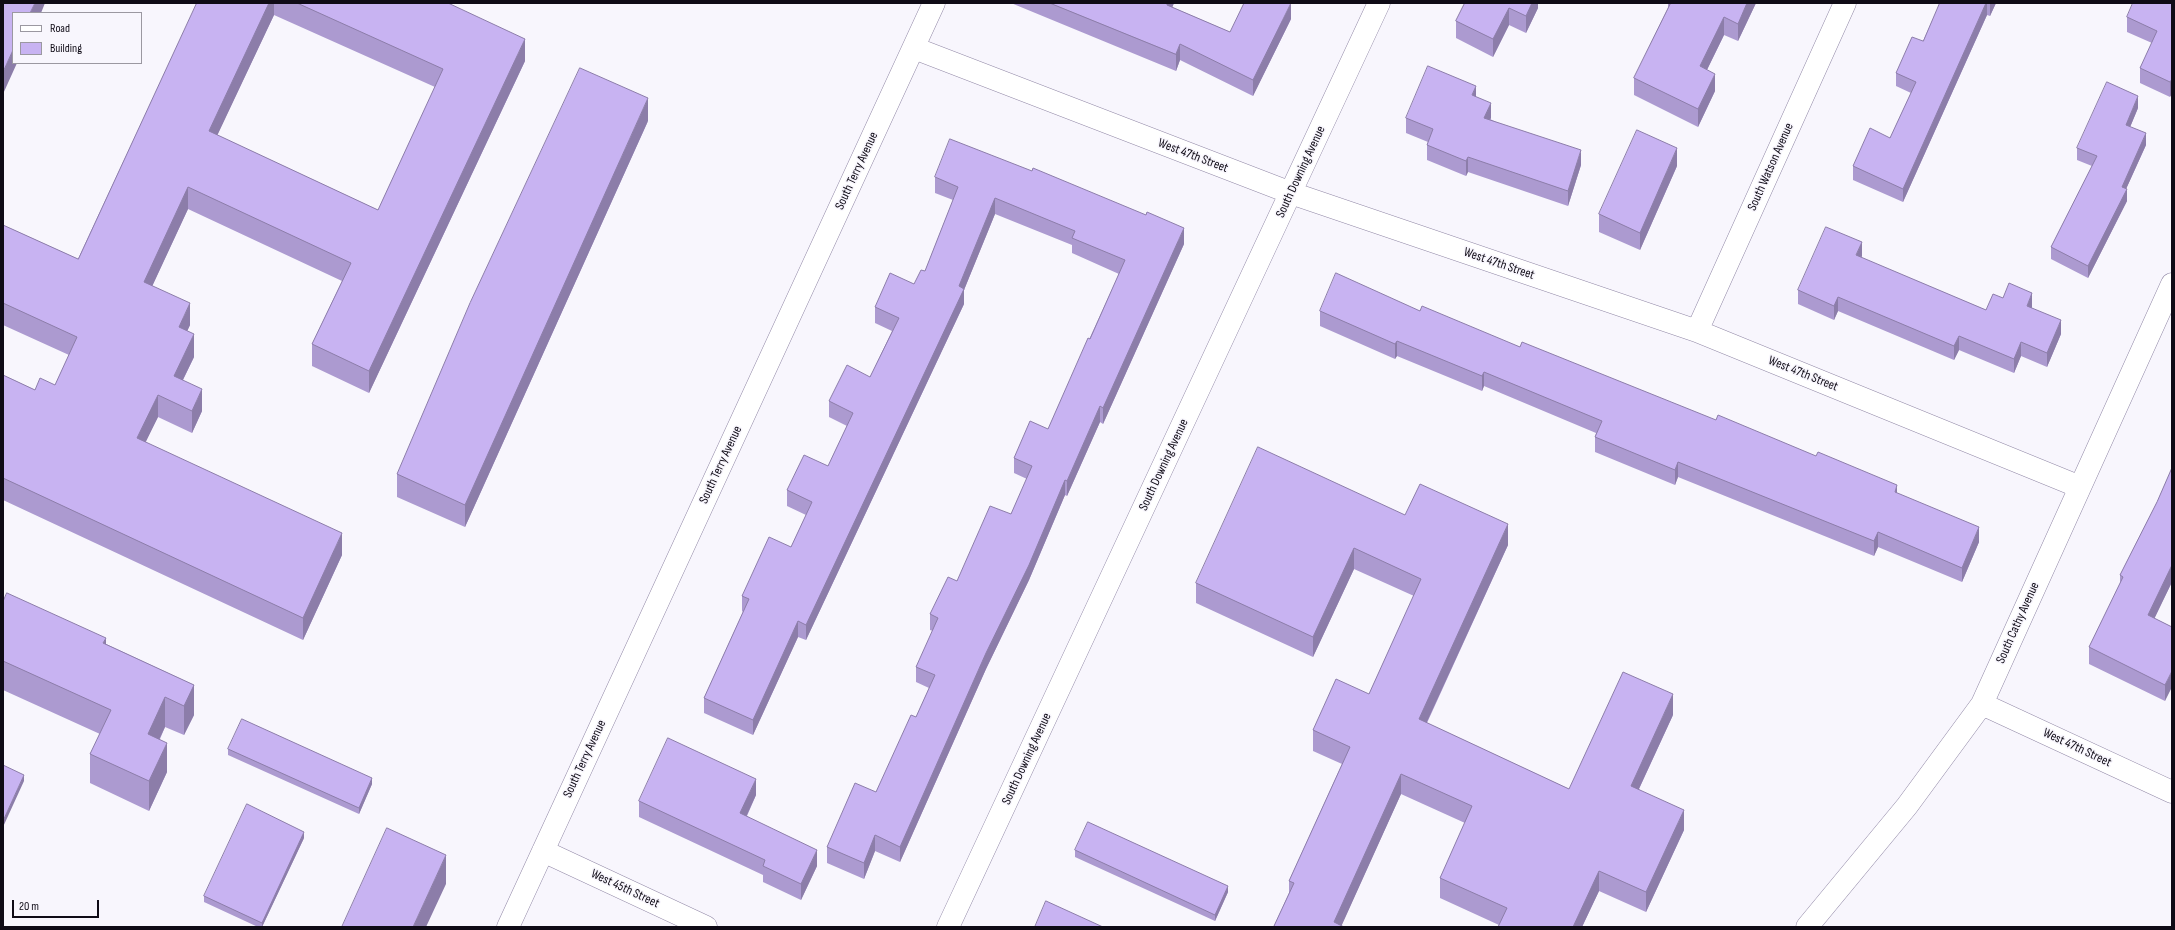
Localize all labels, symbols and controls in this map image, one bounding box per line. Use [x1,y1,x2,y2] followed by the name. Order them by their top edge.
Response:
[12,12,142,64] legend
[50,21,70,36] text: Road
[50,41,82,56] text: Building
[1745,121,1797,213] street label: South Watson Avenue
[1273,124,1329,220] street label: South Downing Avenue
[832,130,882,212] street label: South Terry Avenue
[1156,135,1230,177] street label: West 47th Street
[1462,245,1536,283] street label: West 47th Street
[1766,353,1840,395] street label: West 47th Street
[1136,417,1192,513] street label: South Downing Avenue
[696,424,746,506] street label: South Terry Avenue
[1993,580,2043,666] street label: South Cathy Avenue
[999,711,1055,807] street label: South Downing Avenue
[560,718,610,800] street label: South Terry Avenue
[2040,725,2114,771] street label: West 47th Street
[588,866,662,912] street label: West 45th Street
[14,892,101,918] scale bar
[19,899,39,914] text: 20 m

